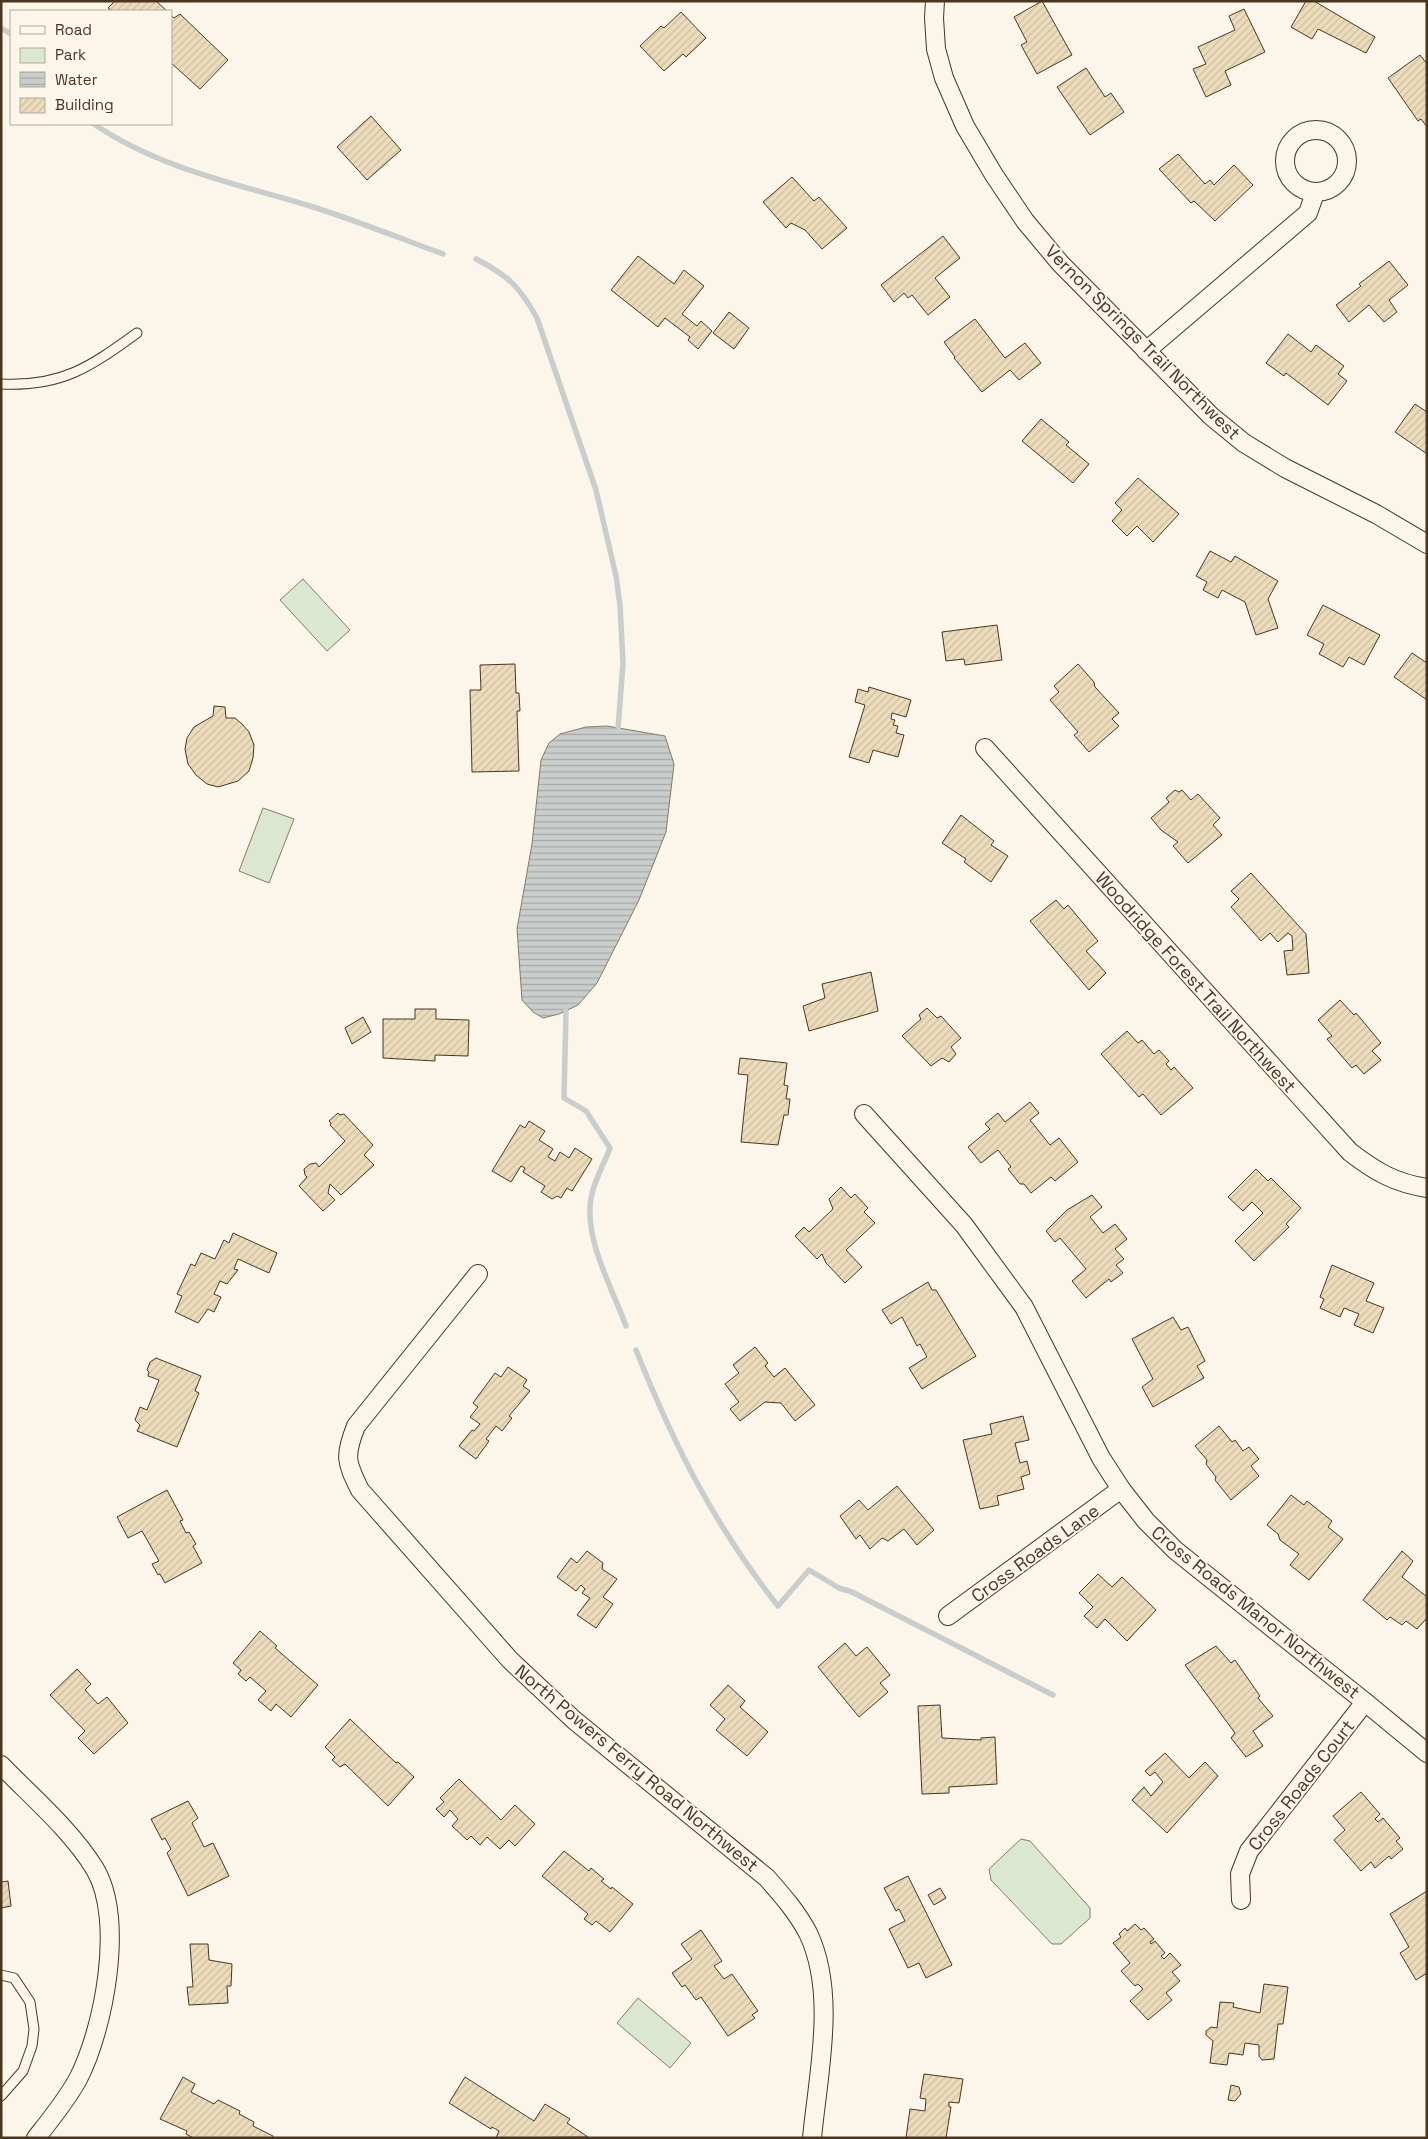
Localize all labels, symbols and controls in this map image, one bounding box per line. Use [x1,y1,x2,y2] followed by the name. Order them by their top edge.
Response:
[10,10,172,125] legend
[55,20,92,39] text: Road
[55,45,86,64] text: Park
[55,70,98,89] text: Water
[55,95,114,114] text: Building
[1041,240,1245,444] street label: Vernon Springs Trail Northwest
[1091,867,1301,1097] street label: Woodridge Forest Trail Northwest
[966,1499,1104,1607] street label: Cross Roads Lane
[1147,1521,1365,1703] street label: Cross Roads Manor Northwest
[511,1659,763,1877] street label: North Powers Ferry Road Northwest
[1243,1715,1359,1855] street label: Cross Roads Court

